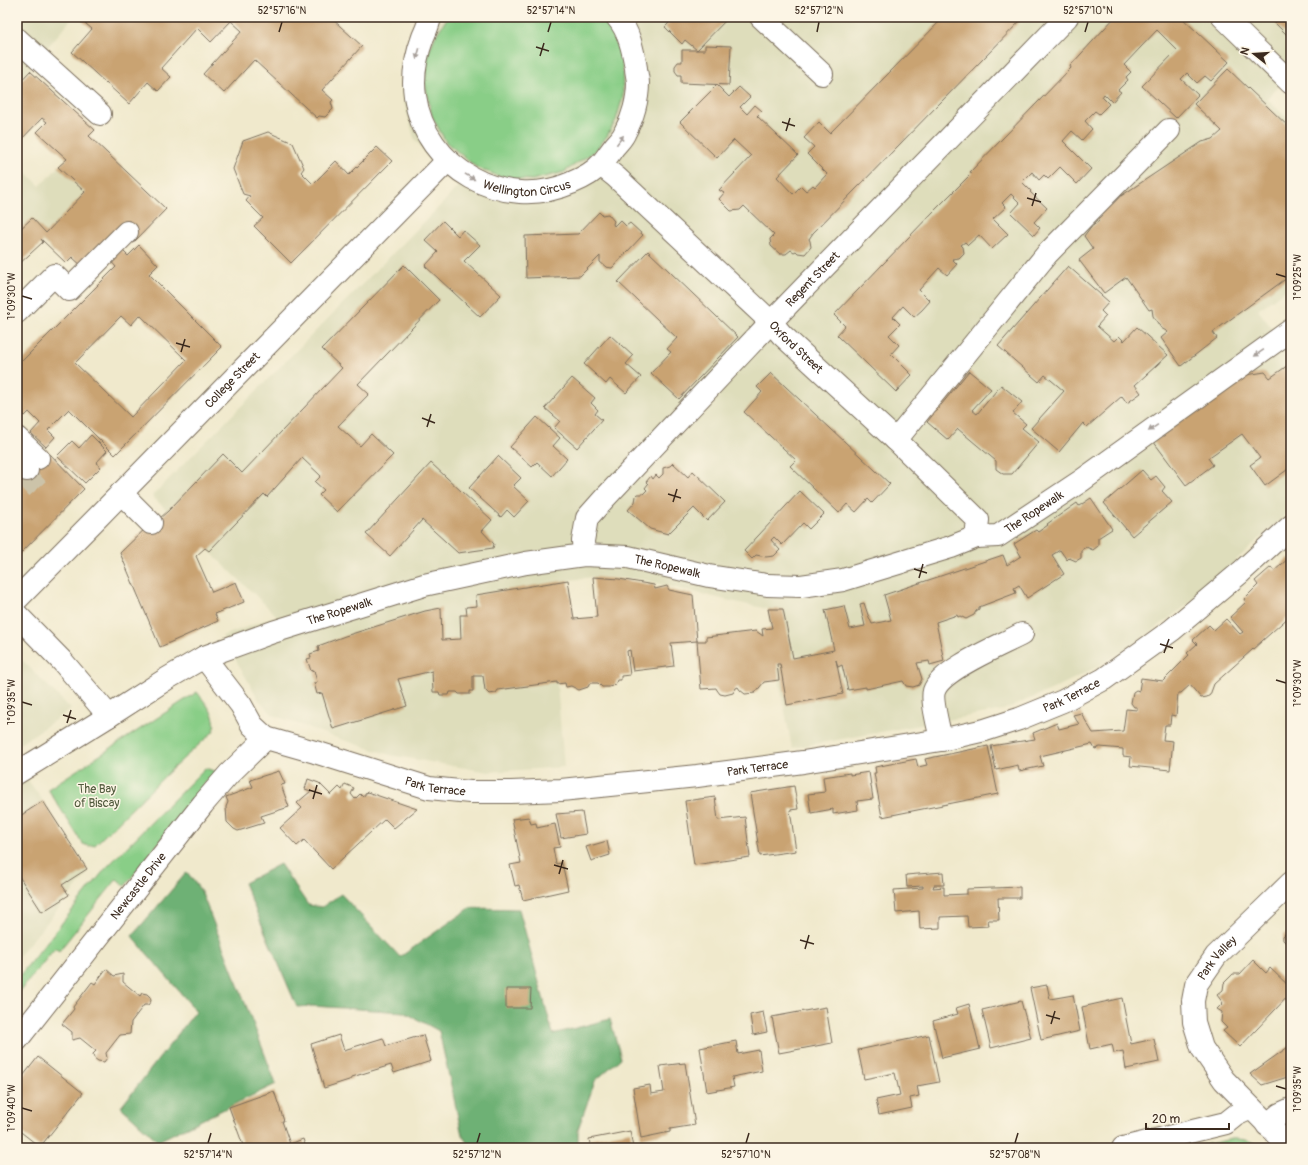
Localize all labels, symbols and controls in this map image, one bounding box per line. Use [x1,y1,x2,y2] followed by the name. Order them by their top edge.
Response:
[258,5,307,17] text: 52°57'16"N
[527,5,576,17] text: 52°57'14"N
[795,5,843,17] text: 52°57'12"N
[1063,5,1113,17] text: 52°57'10"N
[1234,34,1274,74] north arrow
[1238,45,1252,57] text: N
[415,48,421,60] one-way arrow
[616,134,624,145] one-way arrow
[464,173,476,180] one-way arrow
[481,176,573,200] street label: Wellington Circus
[782,248,843,310] street label: Regent Street
[1292,254,1304,300] text: 1°09'25"W
[6,272,18,320] text: 1°09'30"W
[766,318,826,377] street label: Oxford Street
[201,349,263,411] street label: College Street
[1254,349,1265,357] one-way arrow
[1148,424,1159,432] one-way arrow
[1002,487,1066,537] street label: The Ropewalk
[633,551,702,581] street label: The Ropewalk
[305,594,374,629] street label: The Ropewalk
[1292,659,1304,707] text: 1°09'30"W
[1041,675,1103,716] street label: Park Terrace
[6,679,18,725] text: 1°09'35"W
[726,757,789,779] street label: Park Terrace
[403,773,466,799] street label: Park Terrace
[74,782,120,811] park label: The Bay of Biscay
[107,850,169,923] street label: Newcastle Drive
[1194,933,1240,983] street label: Park Valley
[1292,1066,1304,1112] text: 1°09'35"W
[6,1084,18,1132] text: 1°09'40"W
[1146,1105,1229,1131] scale bar
[1152,1112,1181,1127] text: 20 m
[184,1149,233,1161] text: 52°57'14"N
[453,1149,501,1161] text: 52°57'12"N
[721,1149,771,1161] text: 52°57'10"N
[990,1149,1041,1161] text: 52°57'08"N

